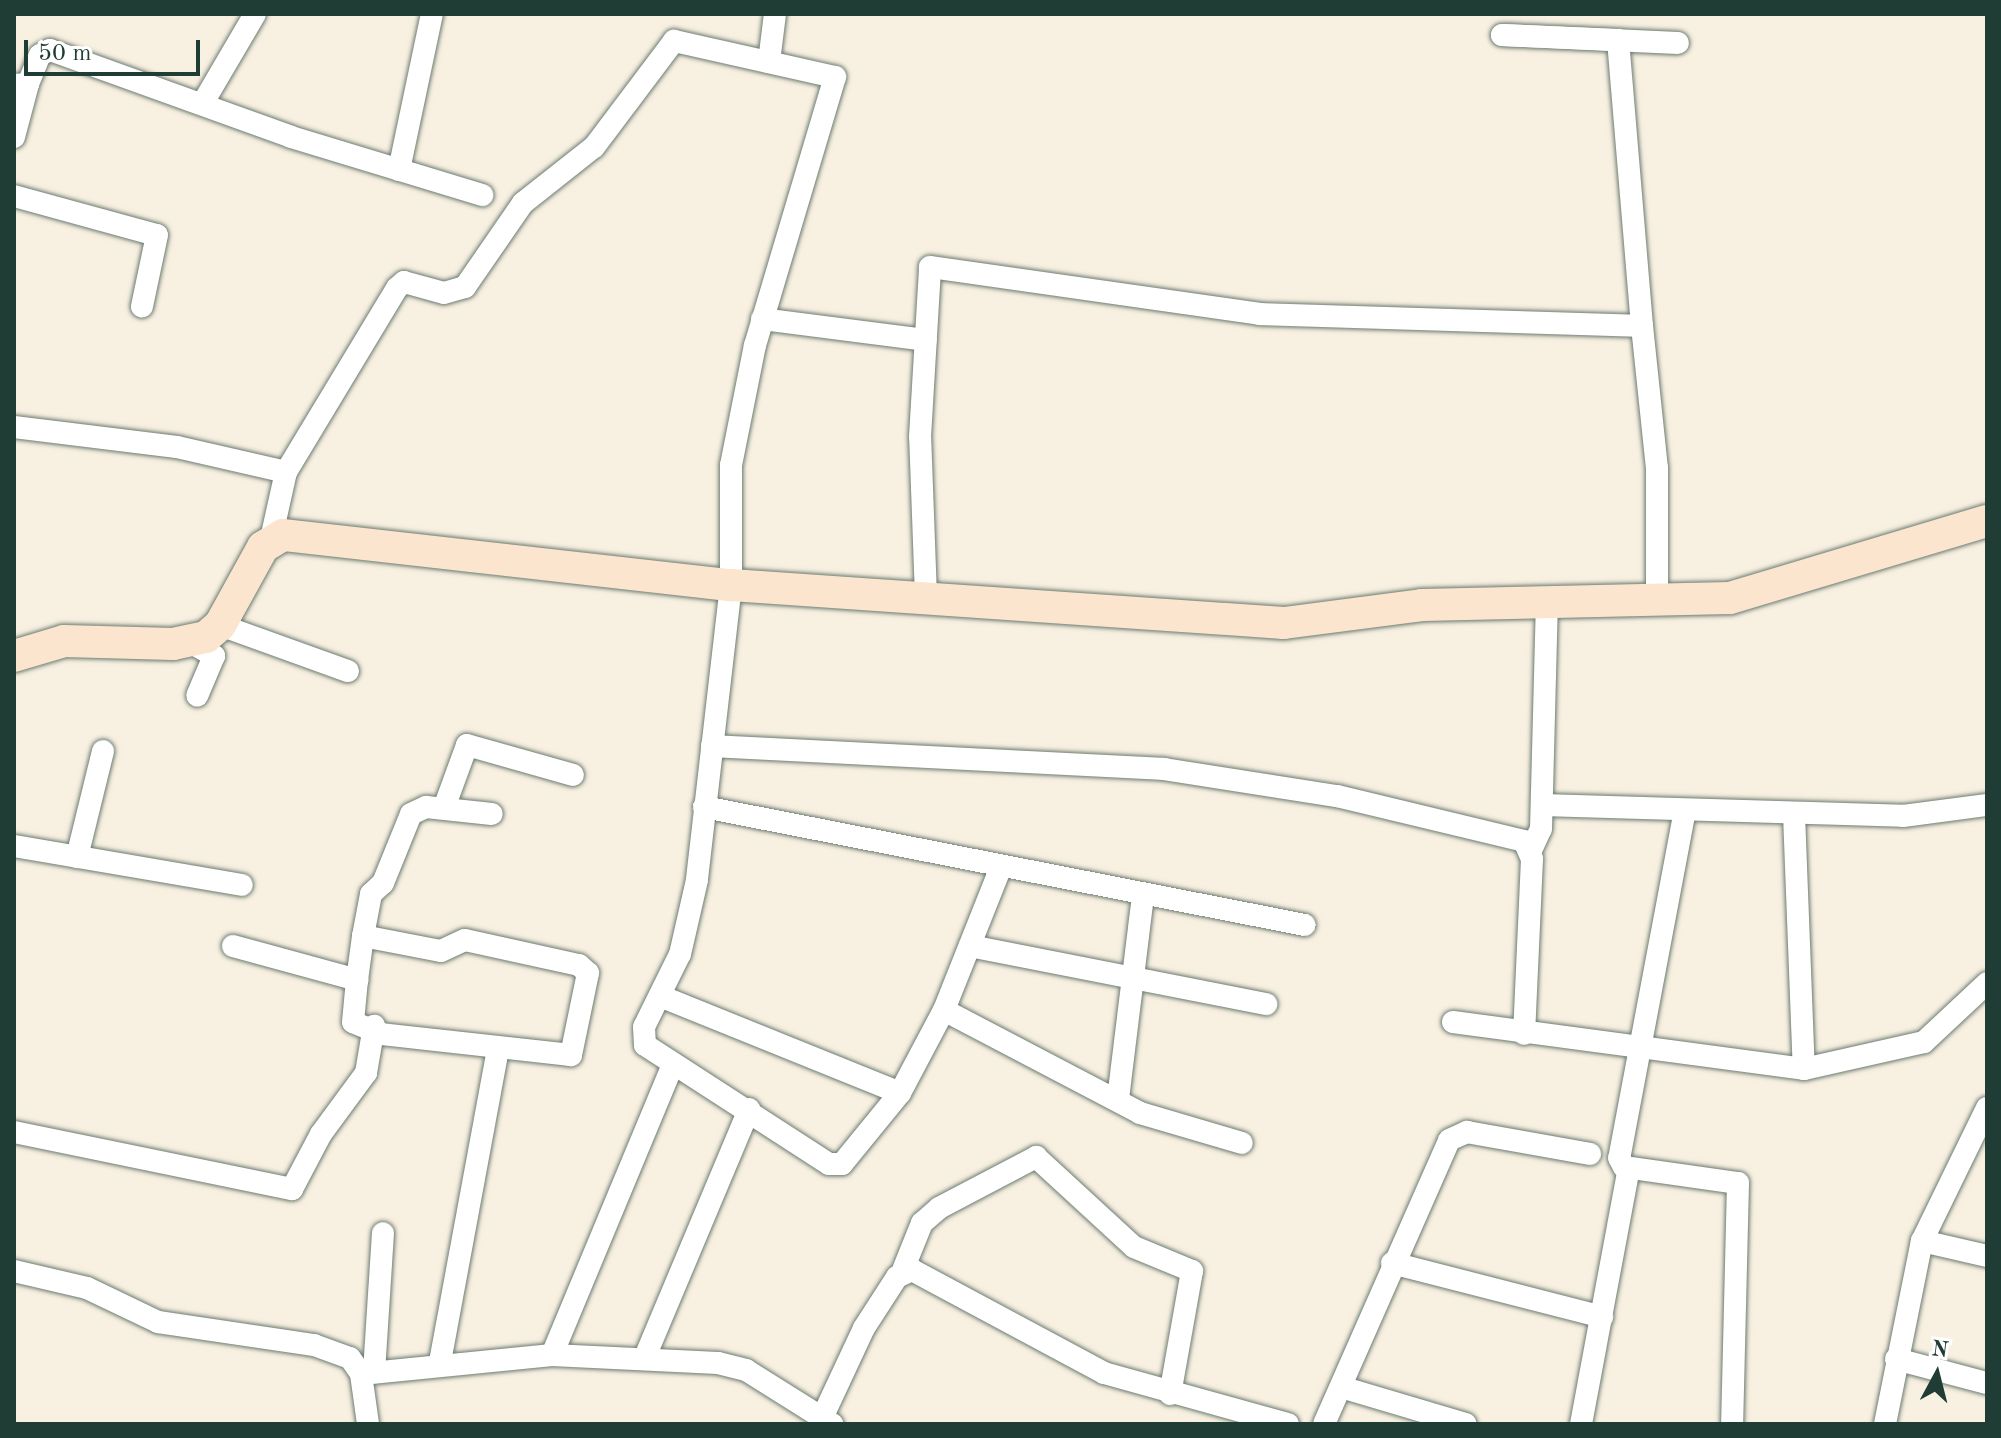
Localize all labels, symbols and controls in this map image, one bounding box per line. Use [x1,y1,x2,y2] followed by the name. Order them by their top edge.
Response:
[28,24,204,74] scale bar
[38,42,92,66] text: 50 m
[1897,1334,1977,1414] north arrow
[1930,1338,1950,1362] text: N

